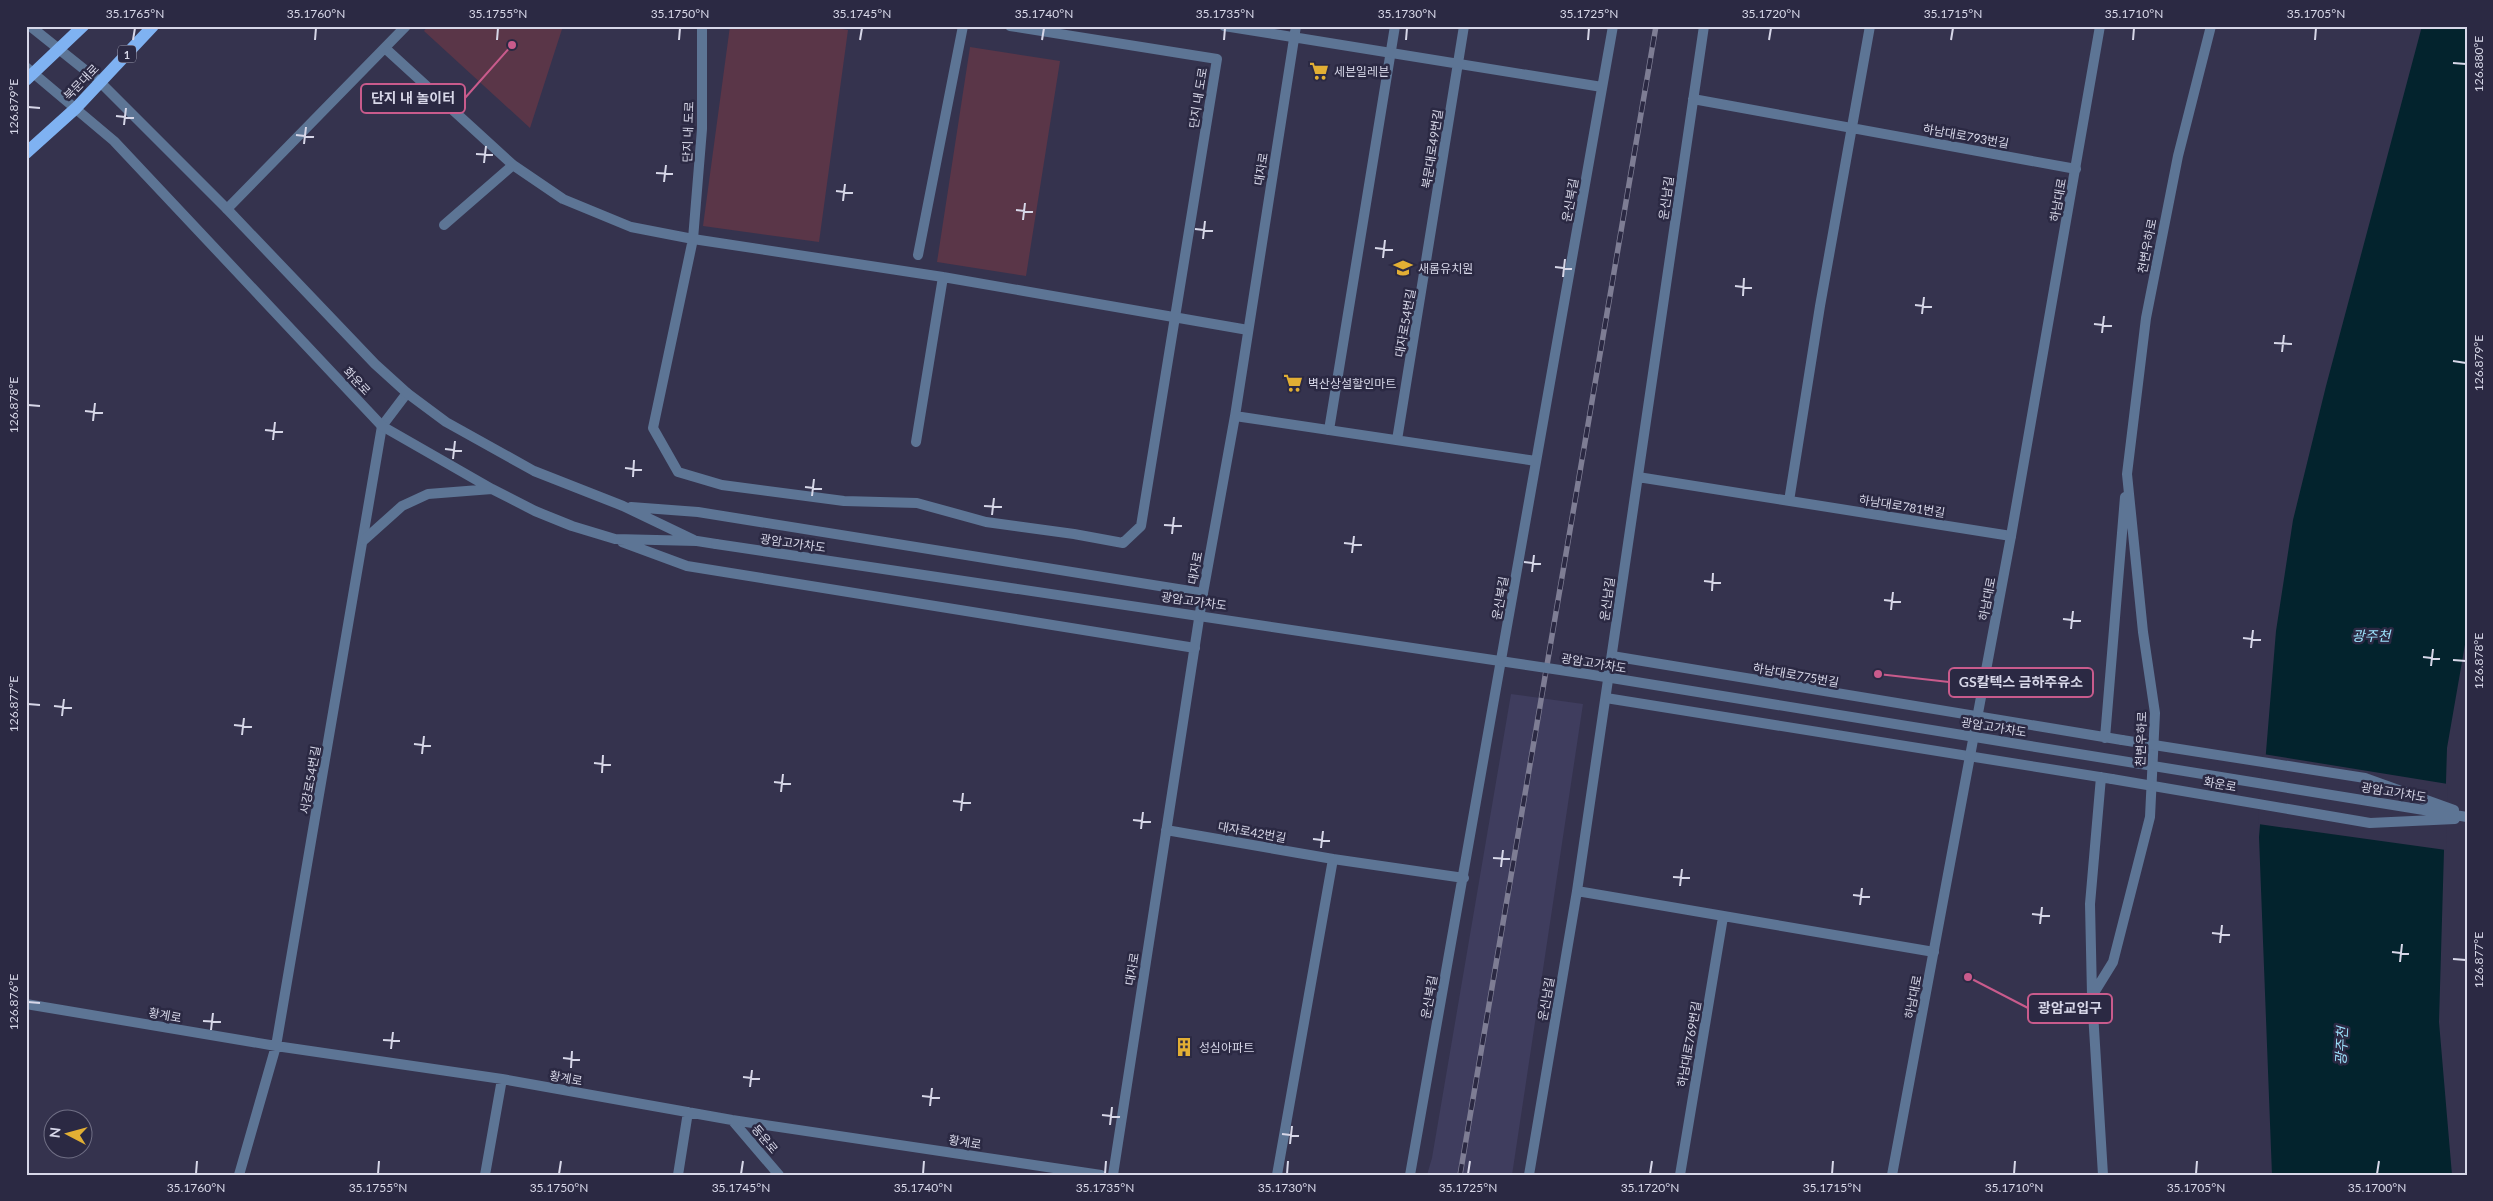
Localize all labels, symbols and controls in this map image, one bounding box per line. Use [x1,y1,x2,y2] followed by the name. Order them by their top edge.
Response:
[106,6,164,21] text: 35.1765°N
[287,6,345,21] text: 35.1760°N
[469,6,527,21] text: 35.1755°N
[651,6,709,21] text: 35.1750°N
[833,6,891,21] text: 35.1745°N
[1015,6,1073,21] text: 35.1740°N
[1196,6,1254,21] text: 35.1735°N
[1378,6,1436,21] text: 35.1730°N
[1560,6,1618,21] text: 35.1725°N
[1742,6,1800,21] text: 35.1720°N
[1924,6,1982,21] text: 35.1715°N
[2105,6,2163,21] text: 35.1710°N
[2287,6,2345,21] text: 35.1705°N
[2471,36,2486,92] text: 126.880°E
[118,46,136,62] road number: 1
[1308,60,1330,82] supermarket icon: 세븐일레븐
[60,61,102,103] street label: 북문대로
[1334,64,1389,79] place label: 세븐일레븐
[1186,67,1210,129] street label: 단지 내 도로
[6,79,21,135] text: 126.879°E
[361,84,465,113] callout: 단지 내 놀이터
[371,89,455,106] text: 단지 내 놀이터
[679,101,697,163] street label: 단지 내 도로
[1418,108,1446,190] street label: 북문대로49번길
[1922,121,2010,151] street label: 하남대로793번길
[1251,151,1271,187] street label: 대자로
[1655,175,1677,221] street label: 운신남길
[1559,177,1581,223] street label: 운신북길
[2047,177,2069,223] street label: 하남대로
[2134,217,2160,275] street label: 천변우하로
[1392,257,1414,279] school or university icon: 새롬유치원
[1418,261,1473,276] place label: 새롬유치원
[1392,288,1418,358] street label: 대자로54번길
[2471,335,2486,391] text: 126.879°E
[340,364,374,398] street label: 화운로
[1282,372,1304,394] supermarket icon: 벽산상설할인마트
[1308,376,1396,391] place label: 벽산상설할인마트
[6,377,21,433] text: 126.878°E
[1858,492,1946,520] street label: 하남대로781번길
[759,531,827,555] street label: 광암고가차도
[1185,550,1205,586] street label: 대자로
[1489,575,1511,621] street label: 운신북길
[1596,576,1618,622] street label: 운신남길
[1975,576,1999,622] street label: 하남대로
[1160,589,1228,613] street label: 광암고가차도
[2352,627,2391,644] water label: 광주천
[2471,633,2486,689] text: 126.878°E
[1560,650,1628,676] street label: 광암고가차도
[1752,660,1840,690] street label: 하남대로775번길
[1949,668,2093,697] callout: GS칼텍스 금하주유소
[1959,673,2083,690] text: GS칼텍스 금하주유소
[6,676,21,732] text: 126.877°E
[2133,711,2149,767] street label: 천변우하로
[1960,714,2028,740] street label: 광암고가차도
[297,745,323,815] street label: 서강로54번길
[2202,774,2238,794] street label: 화운로
[2360,779,2428,805] street label: 광암고가차도
[1217,819,1287,845] street label: 대자로42번길
[2471,932,2486,988] text: 126.877°E
[1122,951,1142,987] street label: 대자로
[6,974,21,1030] text: 126.876°E
[1418,974,1440,1020] street label: 운신북길
[1901,974,1925,1020] street label: 하남대로
[1535,976,1557,1022] street label: 운신남길
[2028,994,2112,1023] callout: 광암교입구
[2038,999,2102,1016] text: 광암교입구
[1674,1000,1704,1088] street label: 하남대로769번길
[147,1005,183,1025] street label: 황계로
[2332,1025,2351,1066] water label: 광주천
[1173,1036,1195,1058] building icon: 성심아파트
[1199,1040,1254,1055] place label: 성심아파트
[548,1068,584,1088] street label: 황계로
[42,1108,92,1158] north arrow
[749,1121,781,1157] street label: 동운로
[46,1126,64,1139] text: N
[947,1132,983,1152] street label: 황계로
[167,1180,225,1195] text: 35.1760°N
[349,1180,407,1195] text: 35.1755°N
[530,1180,588,1195] text: 35.1750°N
[712,1180,770,1195] text: 35.1745°N
[894,1180,952,1195] text: 35.1740°N
[1076,1180,1134,1195] text: 35.1735°N
[1258,1180,1316,1195] text: 35.1730°N
[1439,1180,1497,1195] text: 35.1725°N
[1621,1180,1679,1195] text: 35.1720°N
[1803,1180,1861,1195] text: 35.1715°N
[1985,1180,2043,1195] text: 35.1710°N
[2167,1180,2225,1195] text: 35.1705°N
[2348,1180,2406,1195] text: 35.1700°N

